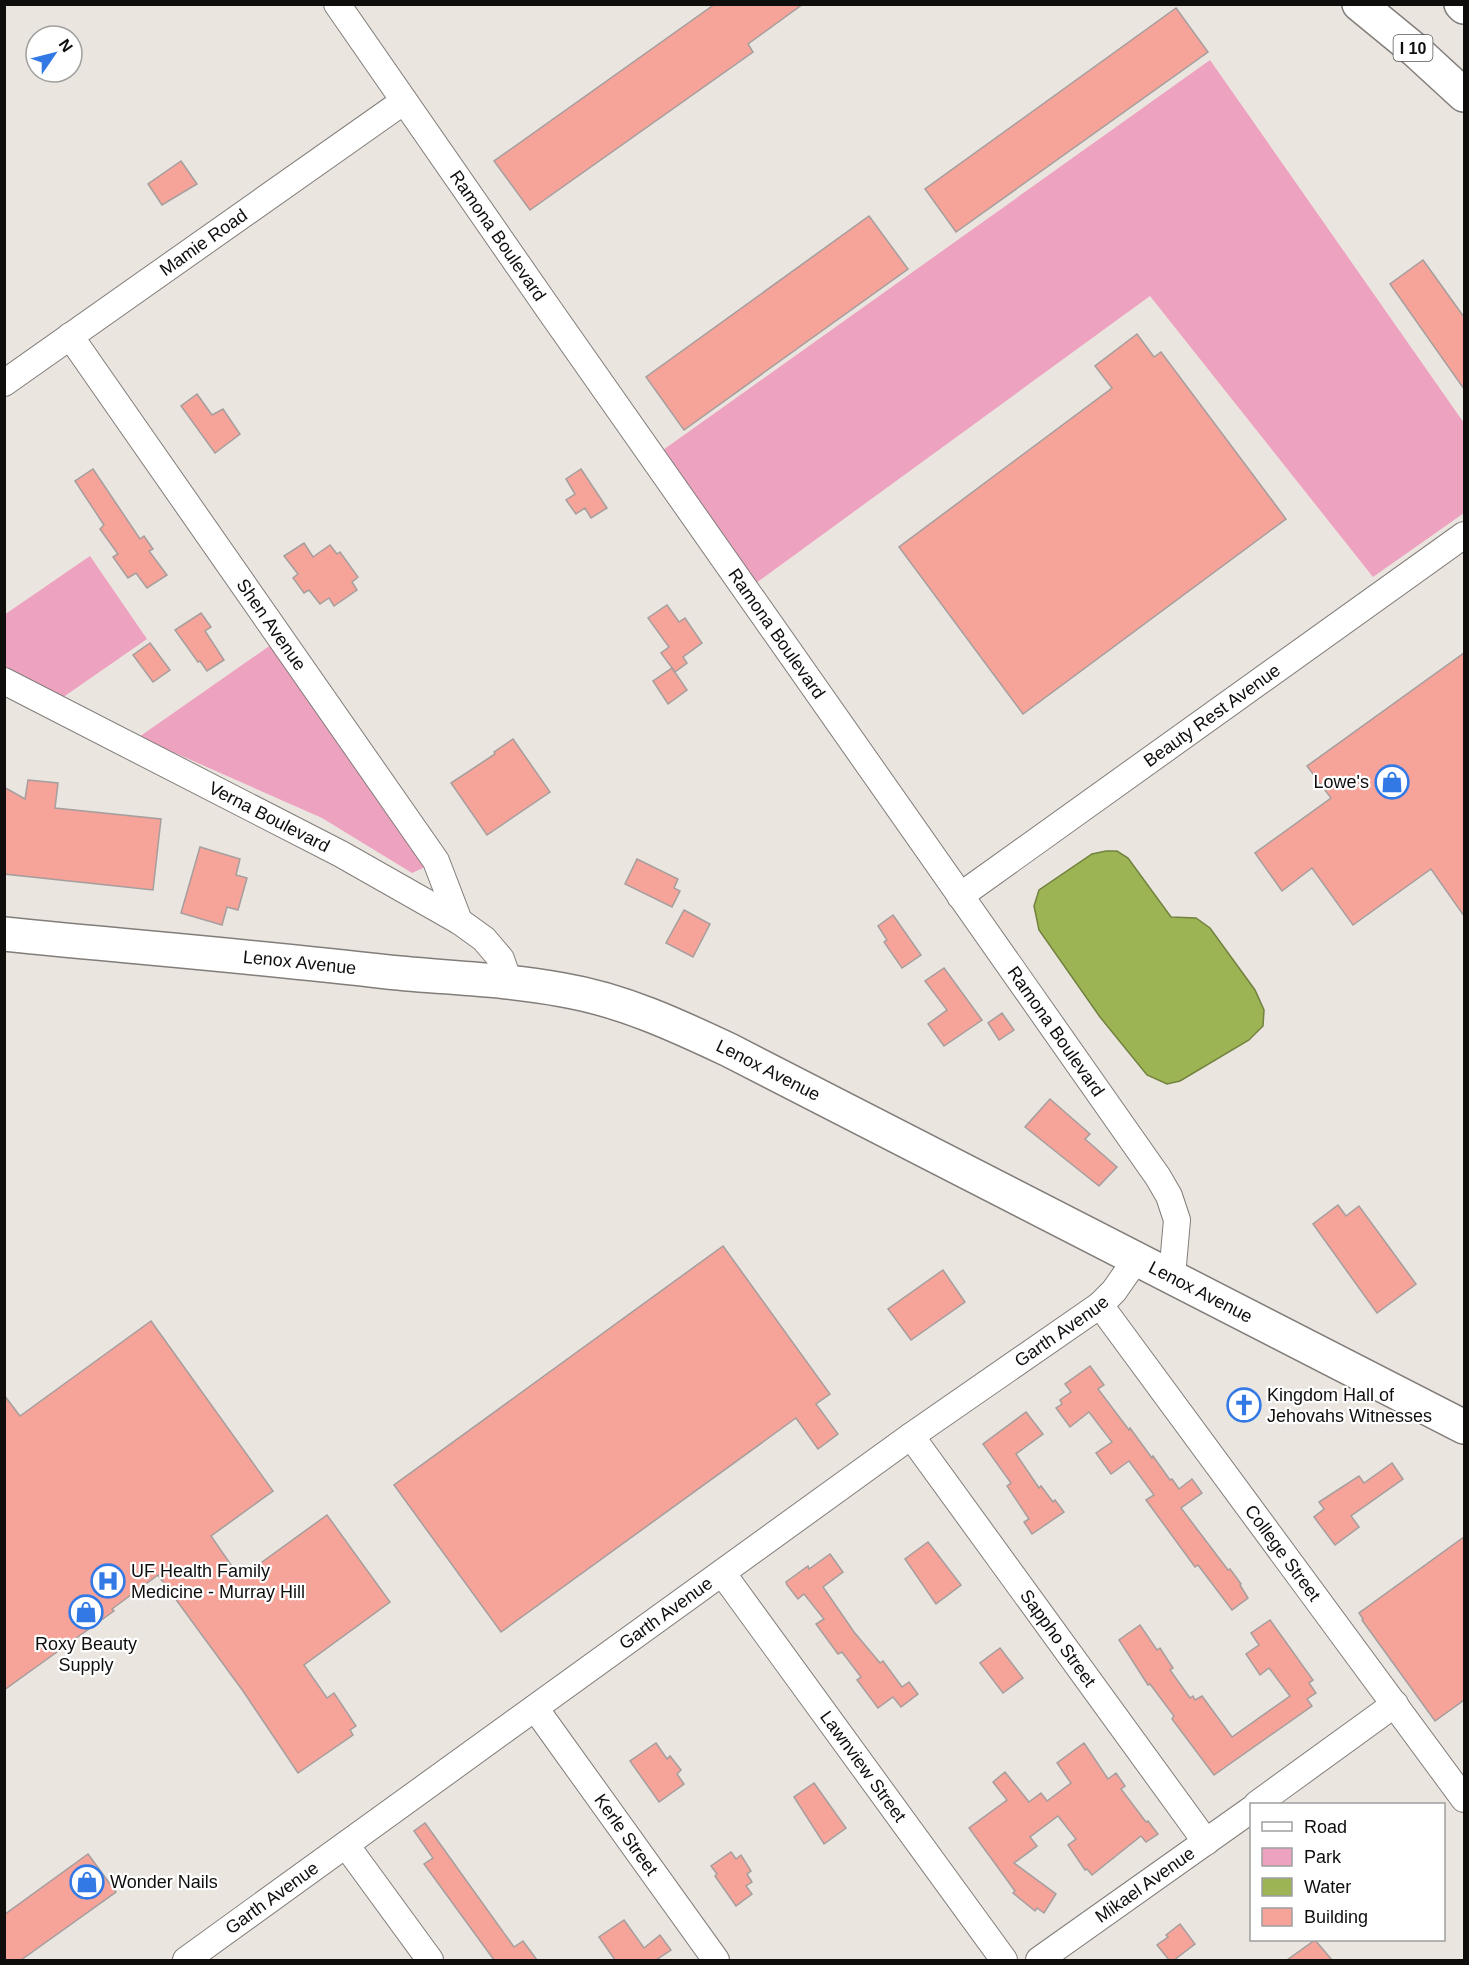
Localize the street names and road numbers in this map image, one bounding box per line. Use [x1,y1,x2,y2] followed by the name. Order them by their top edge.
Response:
[1394,35,1432,61] road number: I 10
[446,167,550,305] street label: Ramona Boulevard
[156,205,251,280] street label: Mamie Road
[724,565,829,703] street label: Ramona Boulevard
[233,575,310,674] street label: Shen Avenue
[1140,660,1284,771] street label: Beauty Rest Avenue
[205,778,333,856] street label: Verna Boulevard
[242,947,357,978] street label: Lenox Avenue
[1003,963,1108,1100] street label: Ramona Boulevard
[713,1035,823,1105] street label: Lenox Avenue
[1145,1257,1256,1327] street label: Lenox Avenue
[1011,1292,1113,1371] street label: Garth Avenue
[1241,1501,1325,1605] street label: College Street
[615,1573,716,1653] street label: Garth Avenue
[1016,1586,1100,1691] street label: Sappho Street
[816,1707,910,1826] street label: Lawnview Street
[590,1790,662,1879] street label: Kerle Street
[1092,1843,1198,1927] street label: Mikael Avenue
[222,1858,322,1938] street label: Garth Avenue

